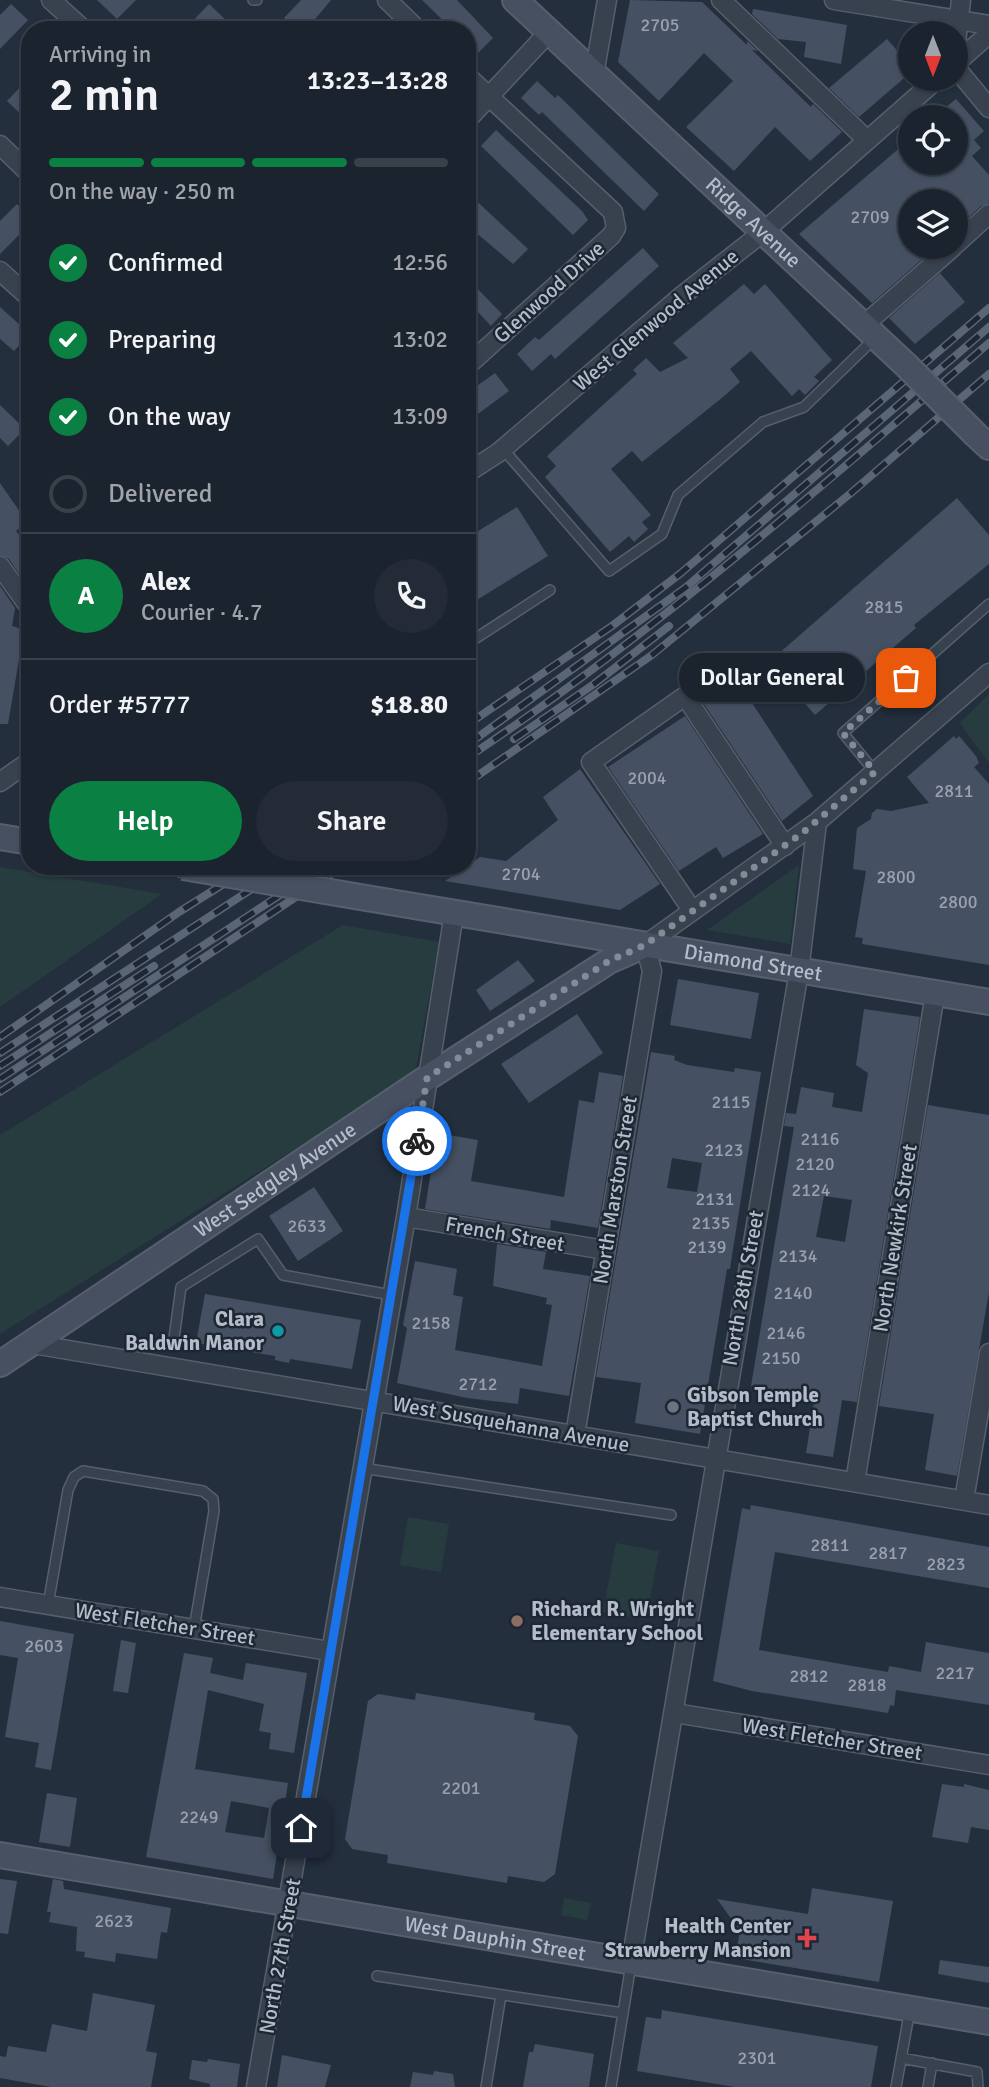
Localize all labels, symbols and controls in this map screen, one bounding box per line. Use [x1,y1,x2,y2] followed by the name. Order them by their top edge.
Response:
[641,14,679,36] house number: 2705
[898,21,968,91] north arrow
[898,21,968,259] map controls
[49,40,151,69] text: Arriving in
[307,65,448,97] text: 13:23–13:28
[49,67,159,123] text: 2 min
[898,105,968,175] button: locate
[700,172,807,273] street label: Ridge Avenue
[49,177,235,206] text: On the way · 250 m
[898,189,968,259] button: layers
[851,206,889,228] house number: 2709
[488,235,610,349] street label: Glenwood Drive
[568,243,744,397] street label: West Glenwood Avenue
[49,244,87,282] icon: check
[108,247,223,279] text: Confirmed
[392,248,448,277] text: 12:56
[49,321,87,359] icon: check
[108,324,216,356] text: Preparing
[392,325,448,354] text: 13:02
[49,398,87,436] icon: check
[108,401,231,433] text: On the way
[392,402,448,431] text: 13:09
[108,478,213,510] text: Delivered
[374,559,448,633] button: phone
[141,566,191,598] text: Alex
[78,580,94,612] text: A
[865,596,903,618] house number: 2815
[141,598,262,627] text: Courier · 4.7
[876,648,936,708] pin
[678,654,864,702] callout: Dollar General
[887,659,925,697] icon: bag
[700,663,844,692] text: Dollar General
[49,689,190,721] text: Order #5777
[370,689,448,721] text: $18.80
[628,767,667,789] house number: 2004
[935,780,973,802] house number: 2811
[49,781,242,861] button: Help
[256,781,448,861] button: Share
[502,863,541,885] house number: 2704
[877,866,915,888] house number: 2800
[939,891,977,913] house number: 2800
[682,938,824,987] street label: Diamond Street
[712,1091,750,1113] house number: 2115
[587,1094,643,1286] street label: North Marston Street
[382,1106,452,1176] courier
[189,1116,361,1243] street label: West Sedgley Avenue
[398,1122,436,1160] icon: bike
[801,1128,839,1150] house number: 2116
[705,1139,743,1161] house number: 2123
[867,1142,923,1334] street label: North Newkirk Street
[796,1153,834,1175] house number: 2120
[792,1179,831,1201] house number: 2124
[696,1188,734,1210] house number: 2131
[717,1208,769,1368] street label: North 28th Street
[443,1211,567,1257] street label: French Street
[692,1212,730,1234] house number: 2135
[288,1215,326,1237] house number: 2633
[688,1236,726,1258] house number: 2139
[779,1245,818,1267] house number: 2134
[774,1282,812,1304] house number: 2140
[125,1306,265,1356] place label: Clara Baldwin Manor
[412,1312,450,1334] house number: 2158
[767,1322,805,1344] house number: 2146
[270,1323,286,1339] marker: Clara Baldwin Manor
[762,1347,800,1369] house number: 2150
[459,1373,497,1395] house number: 2712
[687,1382,823,1432] place label: Gibson Temple Baptist Church
[391,1390,631,1458] street label: West Susquehanna Avenue
[665,1399,681,1415] marker: Gibson Temple Baptist Church
[811,1534,849,1556] house number: 2811
[869,1542,907,1564] house number: 2817
[927,1553,965,1575] house number: 2823
[531,1596,703,1646] place label: Richard R. Wright Elementary School
[73,1597,257,1651] street label: West Fletcher Street
[509,1613,525,1629] marker: Richard R. Wright Elementary School
[25,1635,63,1657] house number: 2603
[936,1662,974,1684] house number: 2217
[790,1665,828,1687] house number: 2812
[848,1674,886,1696] house number: 2818
[740,1712,924,1766] street label: West Fletcher Street
[442,1777,480,1799] house number: 2201
[271,1798,331,1858] pin
[180,1806,218,1828] house number: 2249
[282,1809,320,1847] icon: home
[254,1876,306,2036] street label: North 27th Street
[95,1910,133,1932] house number: 2623
[402,1910,588,1967] street label: West Dauphin Street
[605,1913,792,1963] place label: Health Center Strawberry Mansion
[797,1928,817,1948] marker: Health Center Strawberry Mansion
[738,2047,776,2069] house number: 2301

